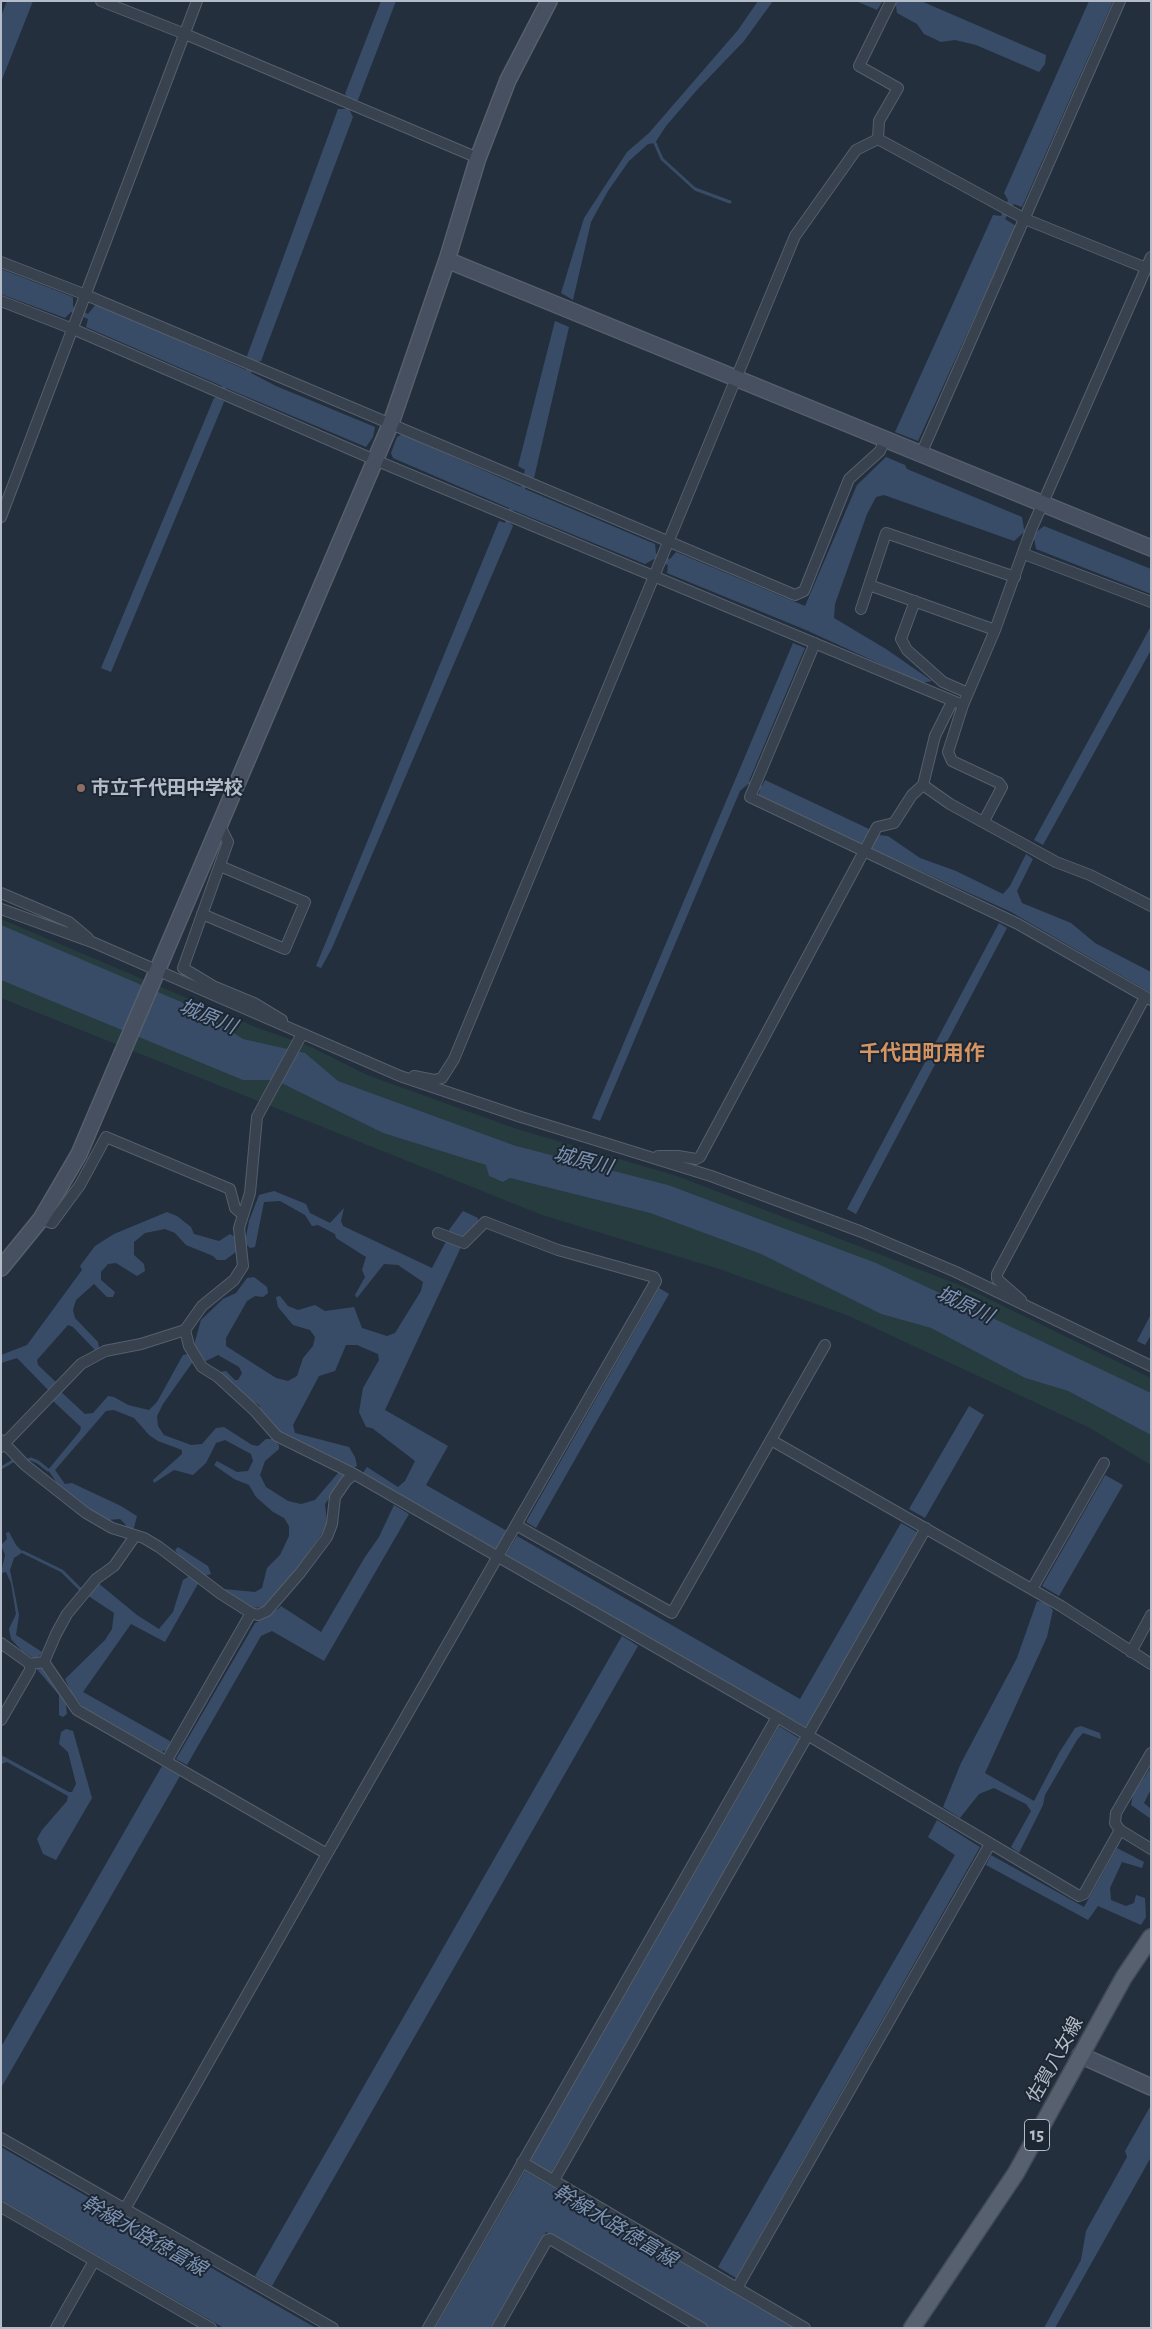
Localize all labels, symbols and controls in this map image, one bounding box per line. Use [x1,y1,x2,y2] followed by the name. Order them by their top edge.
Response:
[91,777,243,799] place label: 市立千代田中学校
[75,782,87,794] marker: 市立千代田中学校
[176,995,240,1039] water label: 城原川
[859,1041,985,1067] district label: 千代田町用作
[551,1142,615,1180] water label: 城原川
[933,1281,997,1329] water label: 城原川
[1022,2013,1088,2107] street label: 佐賀八女線
[1024,2120,1050,2150] road number: 15
[549,2180,681,2272] water label: 幹線水路徳富線
[77,2191,211,2281] water label: 幹線水路徳富線

